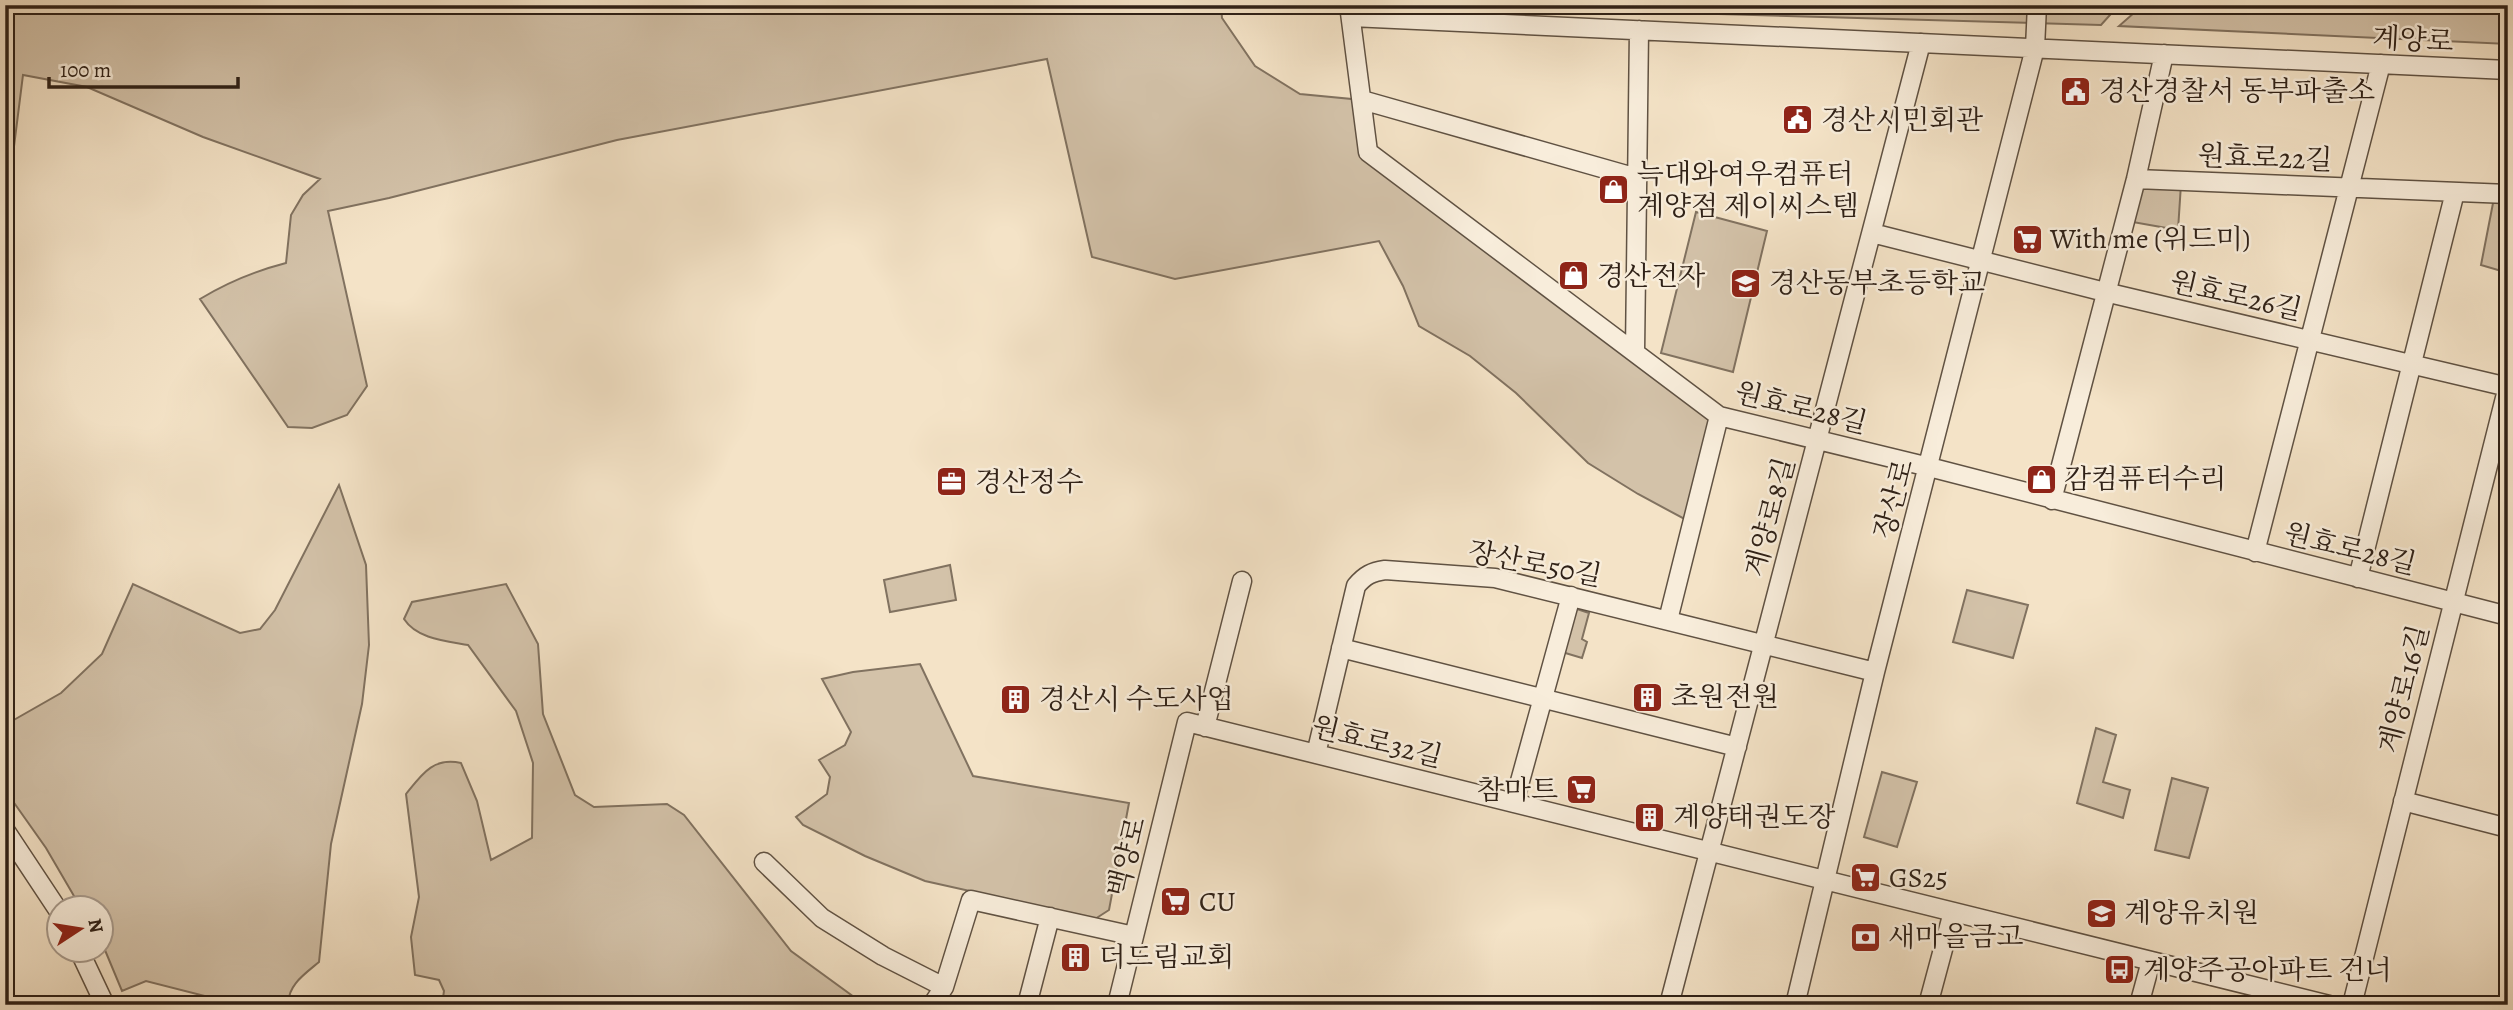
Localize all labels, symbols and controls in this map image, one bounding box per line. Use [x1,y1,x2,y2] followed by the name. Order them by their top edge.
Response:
[2371,19,2455,61] street label: 계양로
[49,46,238,90] scale bar
[60,56,111,84] text: 100 m
[2099,72,2375,110] place label: 경산경찰서 동부파출소
[2059,74,2093,108] public building icon: 경산경찰서 동부파출소
[1821,101,1983,139] place label: 경산시민회관
[1781,103,1815,137] public building icon: 경산시민회관
[2197,137,2333,179] street label: 원효로22길
[1637,155,1859,225] place label: 늑대와여우컴퓨터 계양점 제이씨스템
[1597,173,1631,207] shop icon: 늑대와여우컴퓨터 계양점 제이씨스템
[2049,220,2251,258] place label: With me (위드미)
[2010,222,2044,256] supermarket icon: With me (위드미)
[1597,257,1705,295] place label: 경산전자
[1557,259,1591,293] shop icon: 경산전자
[2166,262,2306,330] street label: 원효로26길
[1769,264,1985,302] place label: 경산동부초등학교
[1729,266,1763,300] school or university icon: 경산동부초등학교
[1731,373,1871,443] street label: 원효로28길
[1736,453,1804,581] street label: 계양로8길
[1865,455,1923,543] street label: 장산로
[2064,460,2226,498] place label: 감컴퓨터수리
[2024,462,2058,496] shop icon: 감컴퓨터수리
[975,463,1083,501] place label: 경산정수
[935,465,969,499] office icon: 경산정수
[2280,514,2420,584] street label: 원효로28길
[1465,532,1605,596] street label: 장산로50길
[2370,621,2438,757] street label: 계양로16길
[1671,678,1779,716] place label: 초원전원
[1039,680,1234,718] place label: 경산시 수도사업
[1631,680,1665,714] building icon: 초원전원
[999,682,1033,716] building icon: 경산시 수도사업
[1308,707,1446,777] street label: 원효로32길
[1477,771,1558,809] place label: 참마트
[1564,773,1598,807] supermarket icon: 참마트
[1673,798,1835,836] place label: 계양태권도장
[1633,800,1667,834] building icon: 계양태권도장
[1099,813,1155,901] street label: 백양로
[1889,859,1948,897] place label: GS25
[1849,861,1883,895] supermarket icon: GS25
[1199,883,1236,921] place label: CU
[1159,885,1193,919] supermarket icon: CU
[46,894,116,964] north arrow
[2124,894,2259,932] place label: 계양유치원
[2084,896,2118,930] school or university icon: 계양유치원
[81,916,110,935] text: N
[1888,918,2023,956] place label: 새마을금고
[1848,920,1882,954] bank icon: 새마을금고
[1099,938,1234,976] place label: 더드림교회
[1059,940,1093,974] building icon: 더드림교회
[2143,951,2392,989] place label: 계양주공아파트 건너
[2103,953,2137,987] bus stop icon: 계양주공아파트 건너

